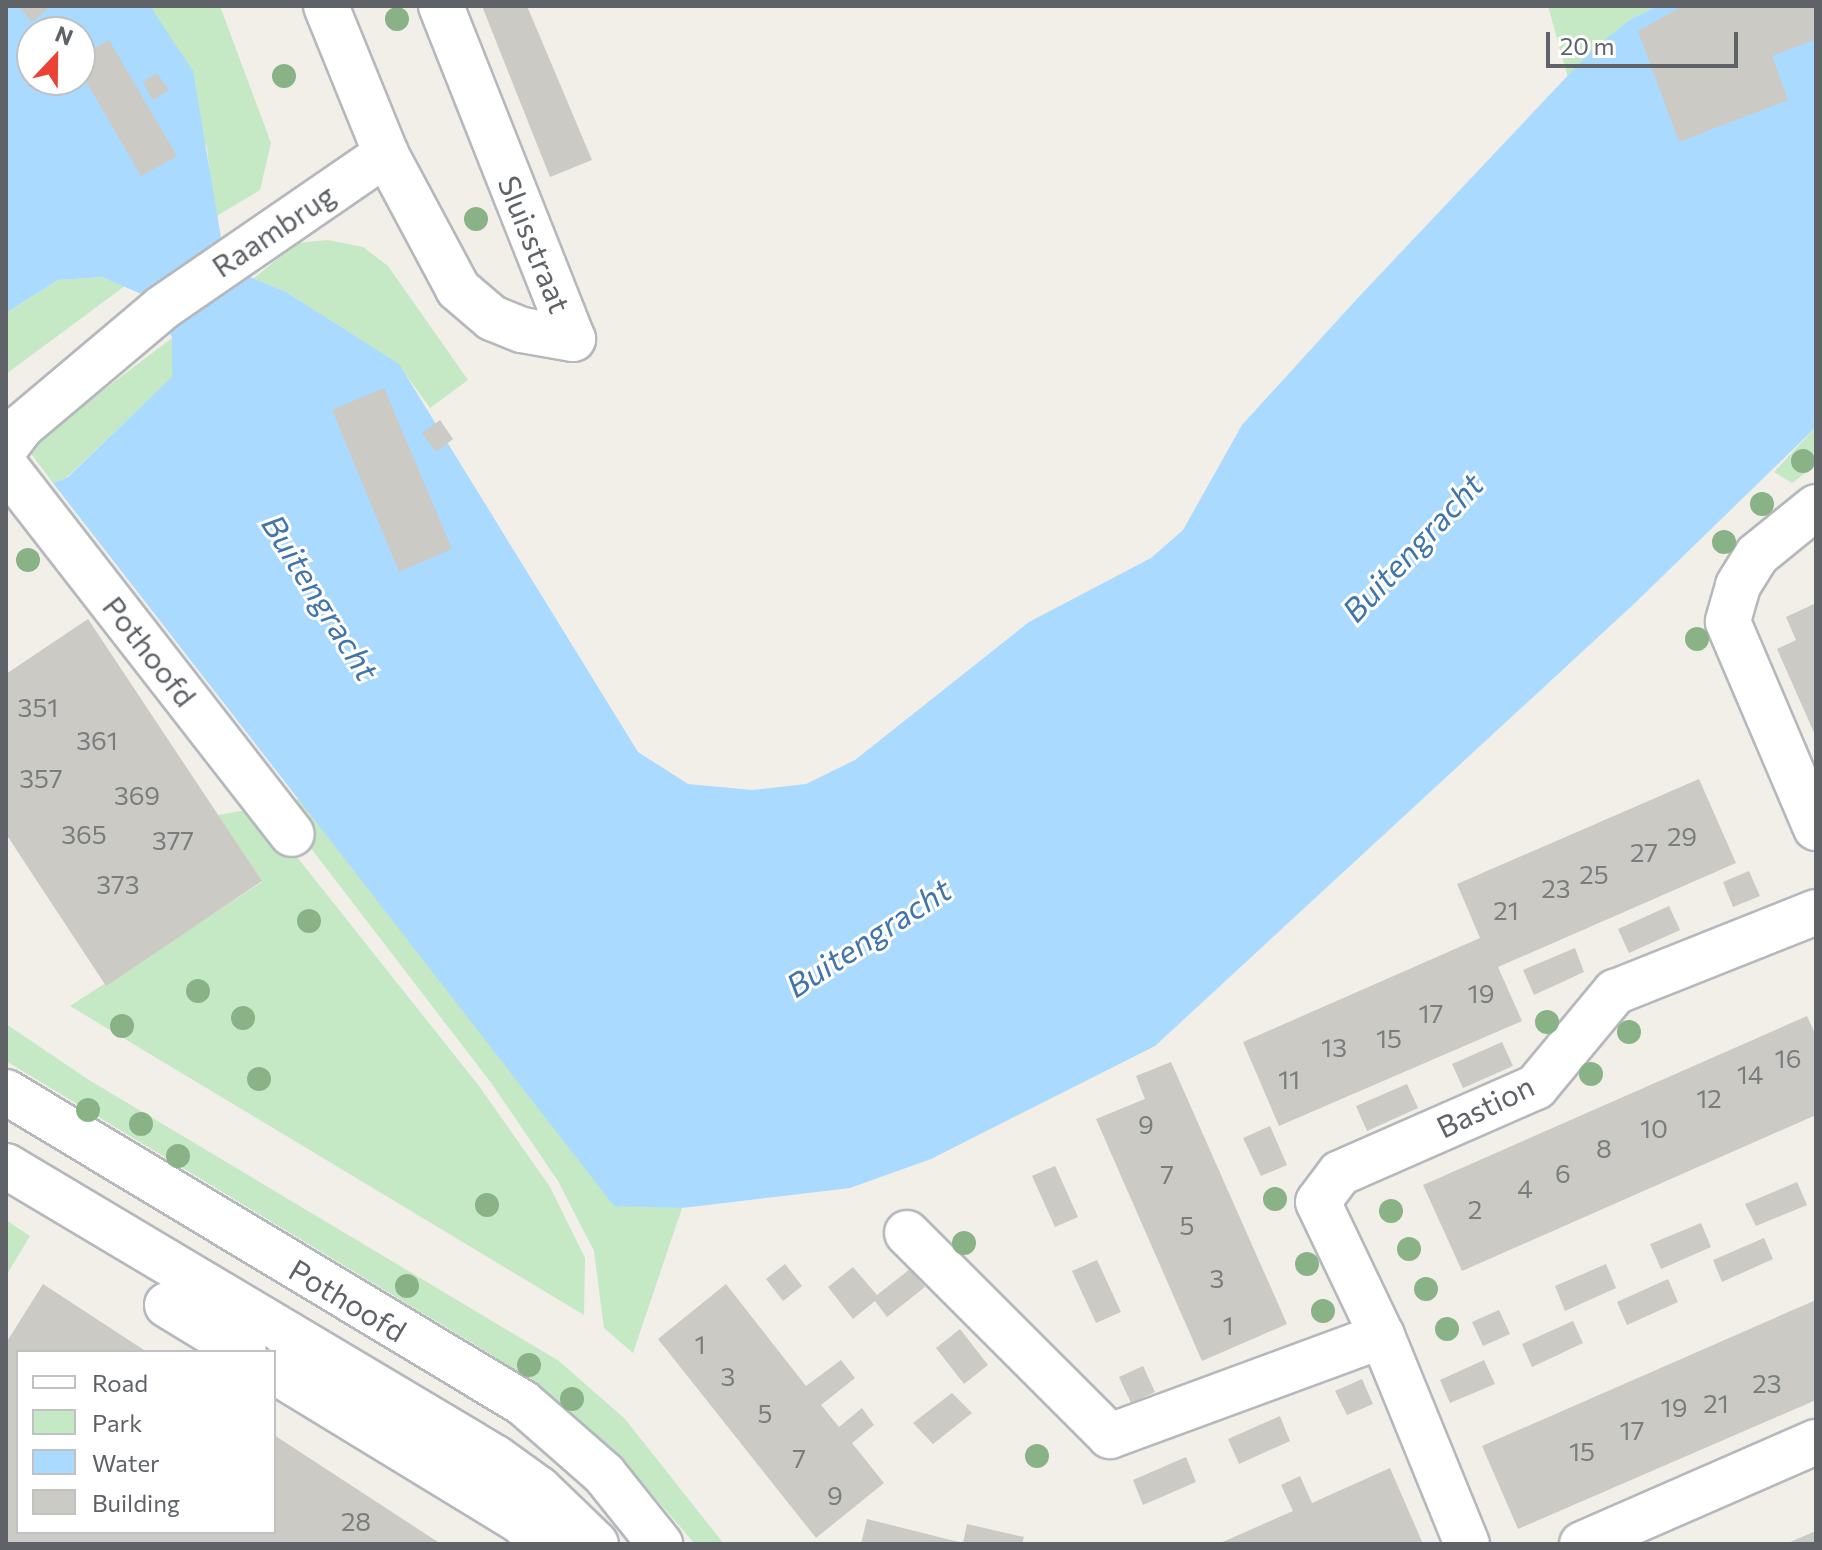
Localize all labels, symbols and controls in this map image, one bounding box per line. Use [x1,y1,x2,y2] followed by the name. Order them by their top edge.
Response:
[16,16,96,96] north arrow
[1550,16,1742,66] scale bar
[52,20,77,51] text: N
[1560,31,1614,60] text: 20 m
[491,170,579,318] street label: Sluisstraat
[205,176,341,284] street label: Raambrug
[1334,465,1490,629] water label: Buitengracht
[255,507,387,687] water label: Buitengracht
[96,589,204,713] street label: Pothoofd
[18,691,58,723] house number: 351
[76,724,118,756] house number: 361
[19,762,63,794] house number: 357
[114,779,160,811] house number: 369
[61,818,107,850] house number: 365
[1667,820,1697,852] house number: 29
[152,824,194,856] house number: 377
[1630,836,1658,868] house number: 27
[1579,858,1609,890] house number: 25
[96,868,140,900] house number: 373
[778,870,958,1004] water label: Buitengracht
[1541,872,1571,904] house number: 23
[1493,894,1519,926] house number: 21
[1468,977,1494,1009] house number: 19
[1419,997,1443,1029] house number: 17
[1376,1022,1402,1054] house number: 15
[1321,1031,1347,1063] house number: 13
[1775,1042,1801,1074] house number: 16
[1737,1058,1763,1090] house number: 14
[1278,1063,1300,1095] house number: 11
[1430,1067,1540,1145] street label: Bastion
[1696,1082,1722,1114] house number: 12
[1138,1108,1154,1140] house number: 9
[1640,1112,1668,1144] house number: 10
[1596,1132,1612,1164] house number: 8
[1555,1157,1571,1189] house number: 6
[1160,1158,1174,1190] house number: 7
[1517,1172,1533,1204] house number: 4
[1468,1193,1482,1225] house number: 2
[1180,1209,1194,1241] house number: 5
[283,1251,413,1349] street label: Pothoofd
[1210,1262,1224,1294] house number: 3
[1222,1309,1234,1341] house number: 1
[694,1328,706,1360] house number: 1
[16,1350,276,1534] legend
[721,1360,735,1392] house number: 3
[1752,1367,1782,1399] house number: 23
[92,1368,148,1397] text: Road
[1703,1387,1729,1419] house number: 21
[1661,1391,1687,1423] house number: 19
[758,1397,772,1429] house number: 5
[92,1408,142,1437] text: Park
[1620,1414,1644,1446] house number: 17
[1569,1435,1595,1467] house number: 15
[792,1442,806,1474] house number: 7
[92,1448,160,1477] text: Water
[827,1479,843,1511] house number: 9
[92,1488,180,1517] text: Building
[341,1505,371,1537] house number: 28

